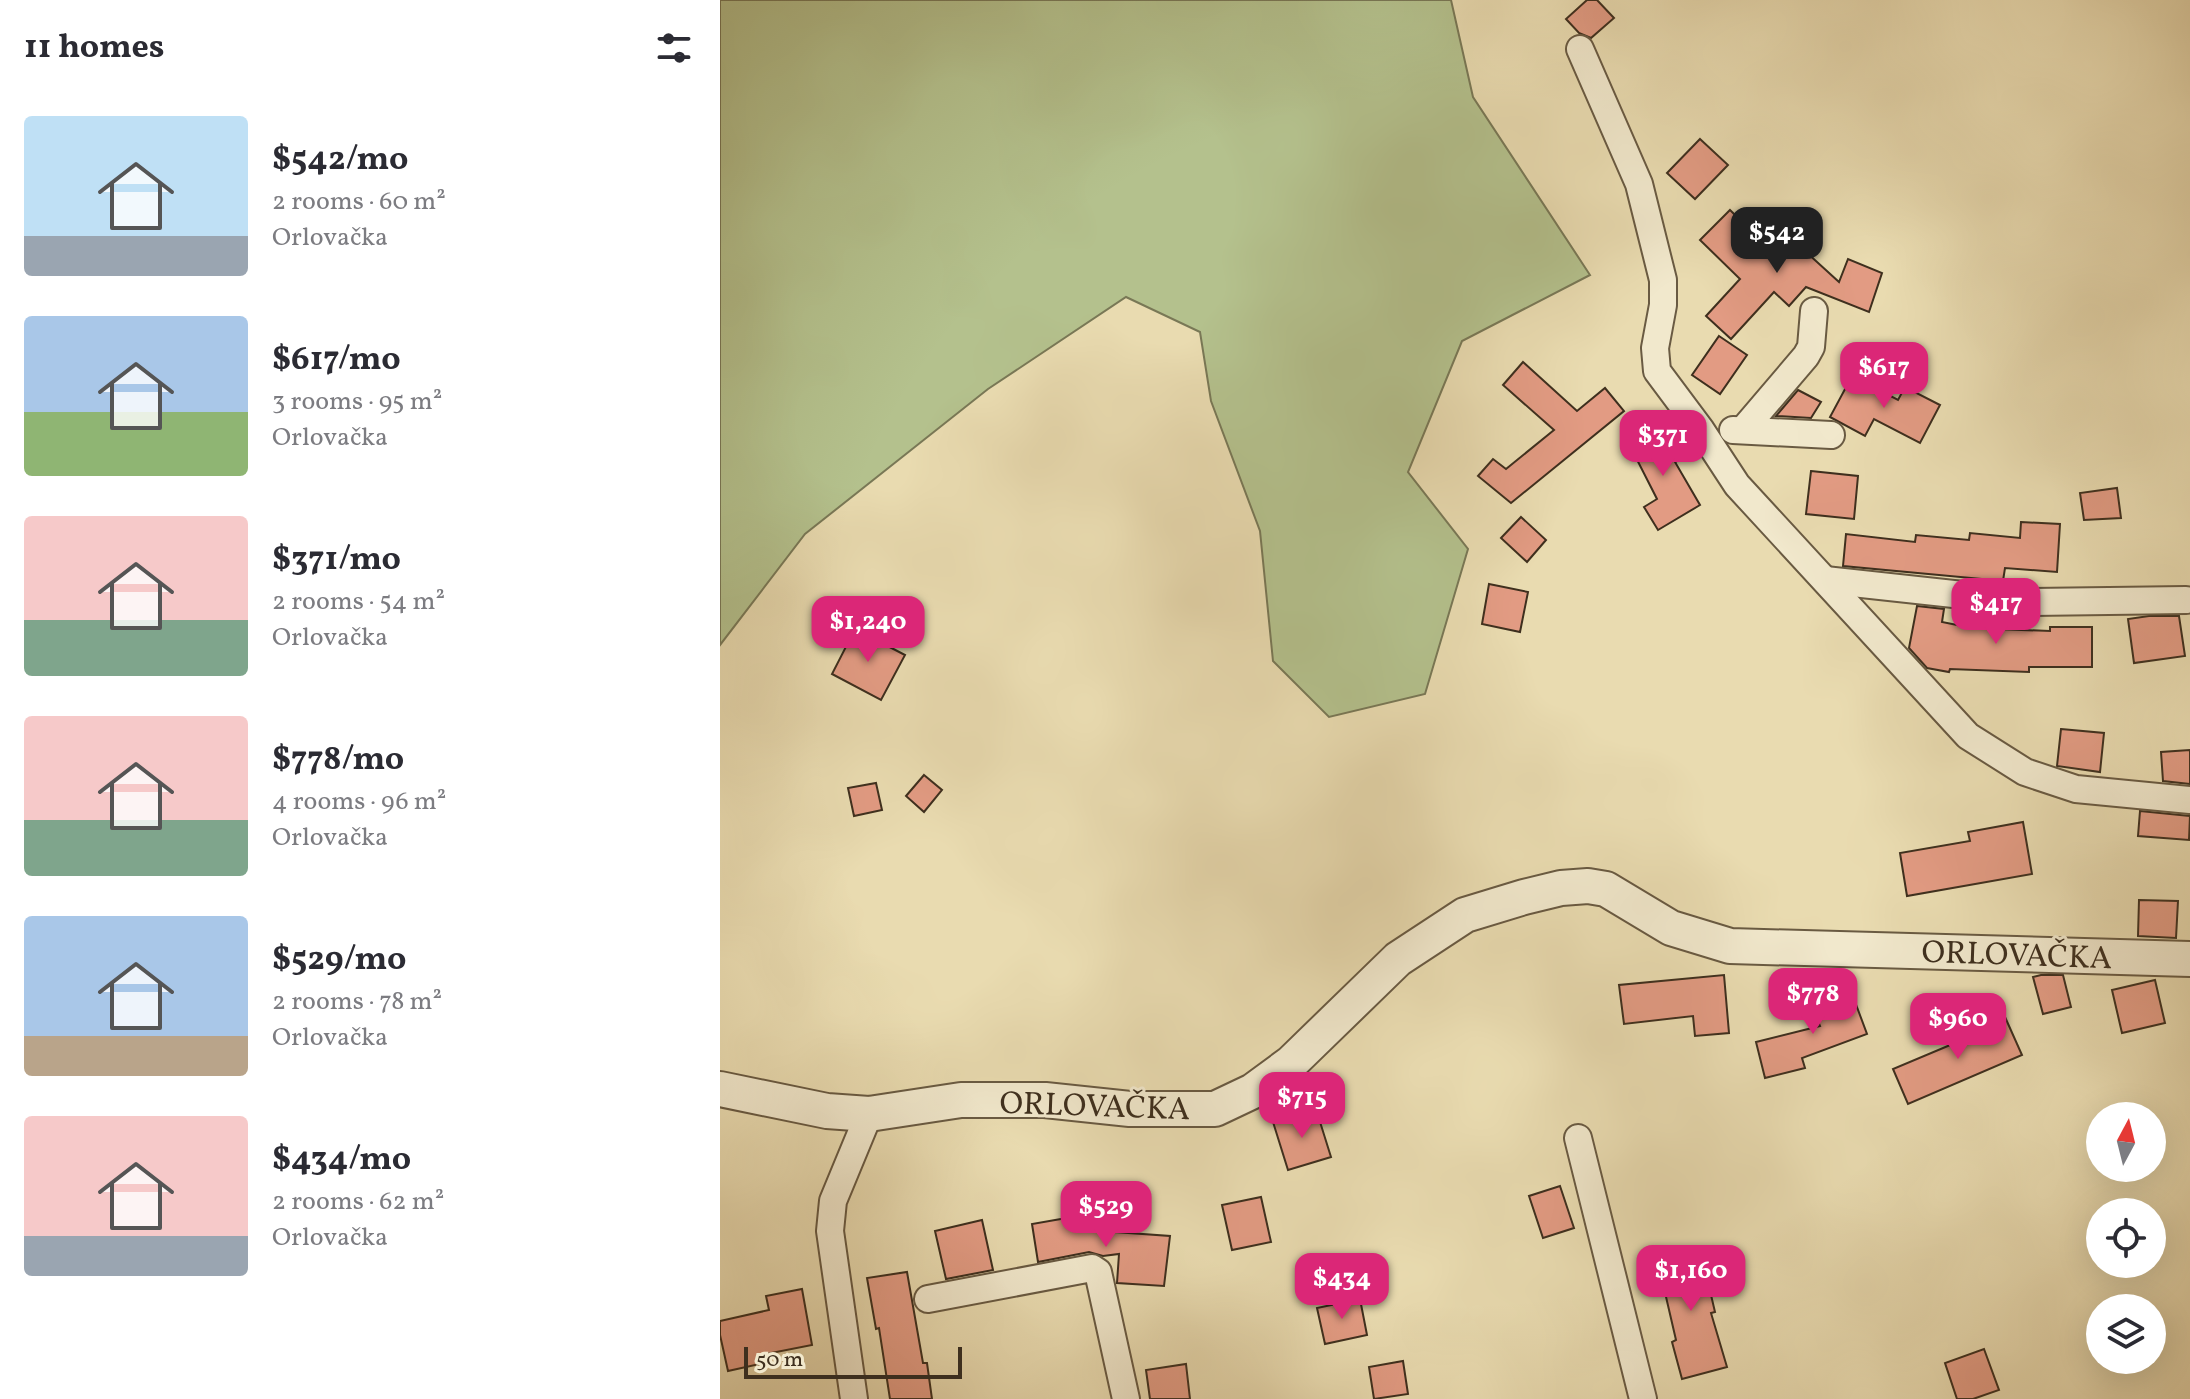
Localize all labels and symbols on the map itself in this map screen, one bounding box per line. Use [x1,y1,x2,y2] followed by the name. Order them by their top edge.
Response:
[1730,207,1824,275] pin: $542
[1837,342,1931,410] pin: $617
[1616,410,1710,478] pin: $371
[1949,578,2043,646] pin: $417
[803,596,933,664] pin: $1,240
[1921,932,2113,982] street label: ORLOVAČKA
[1766,968,1860,1036] pin: $778
[1911,993,2005,1061] pin: $960
[1255,1072,1349,1140] pin: $715
[999,1083,1191,1133] street label: ORLOVAČKA
[2086,1102,2166,1182] north arrow
[1059,1181,1153,1249] pin: $529
[1626,1245,1756,1313] pin: $1,160
[1295,1253,1389,1321] pin: $434
[744,1343,962,1379] scale bar

